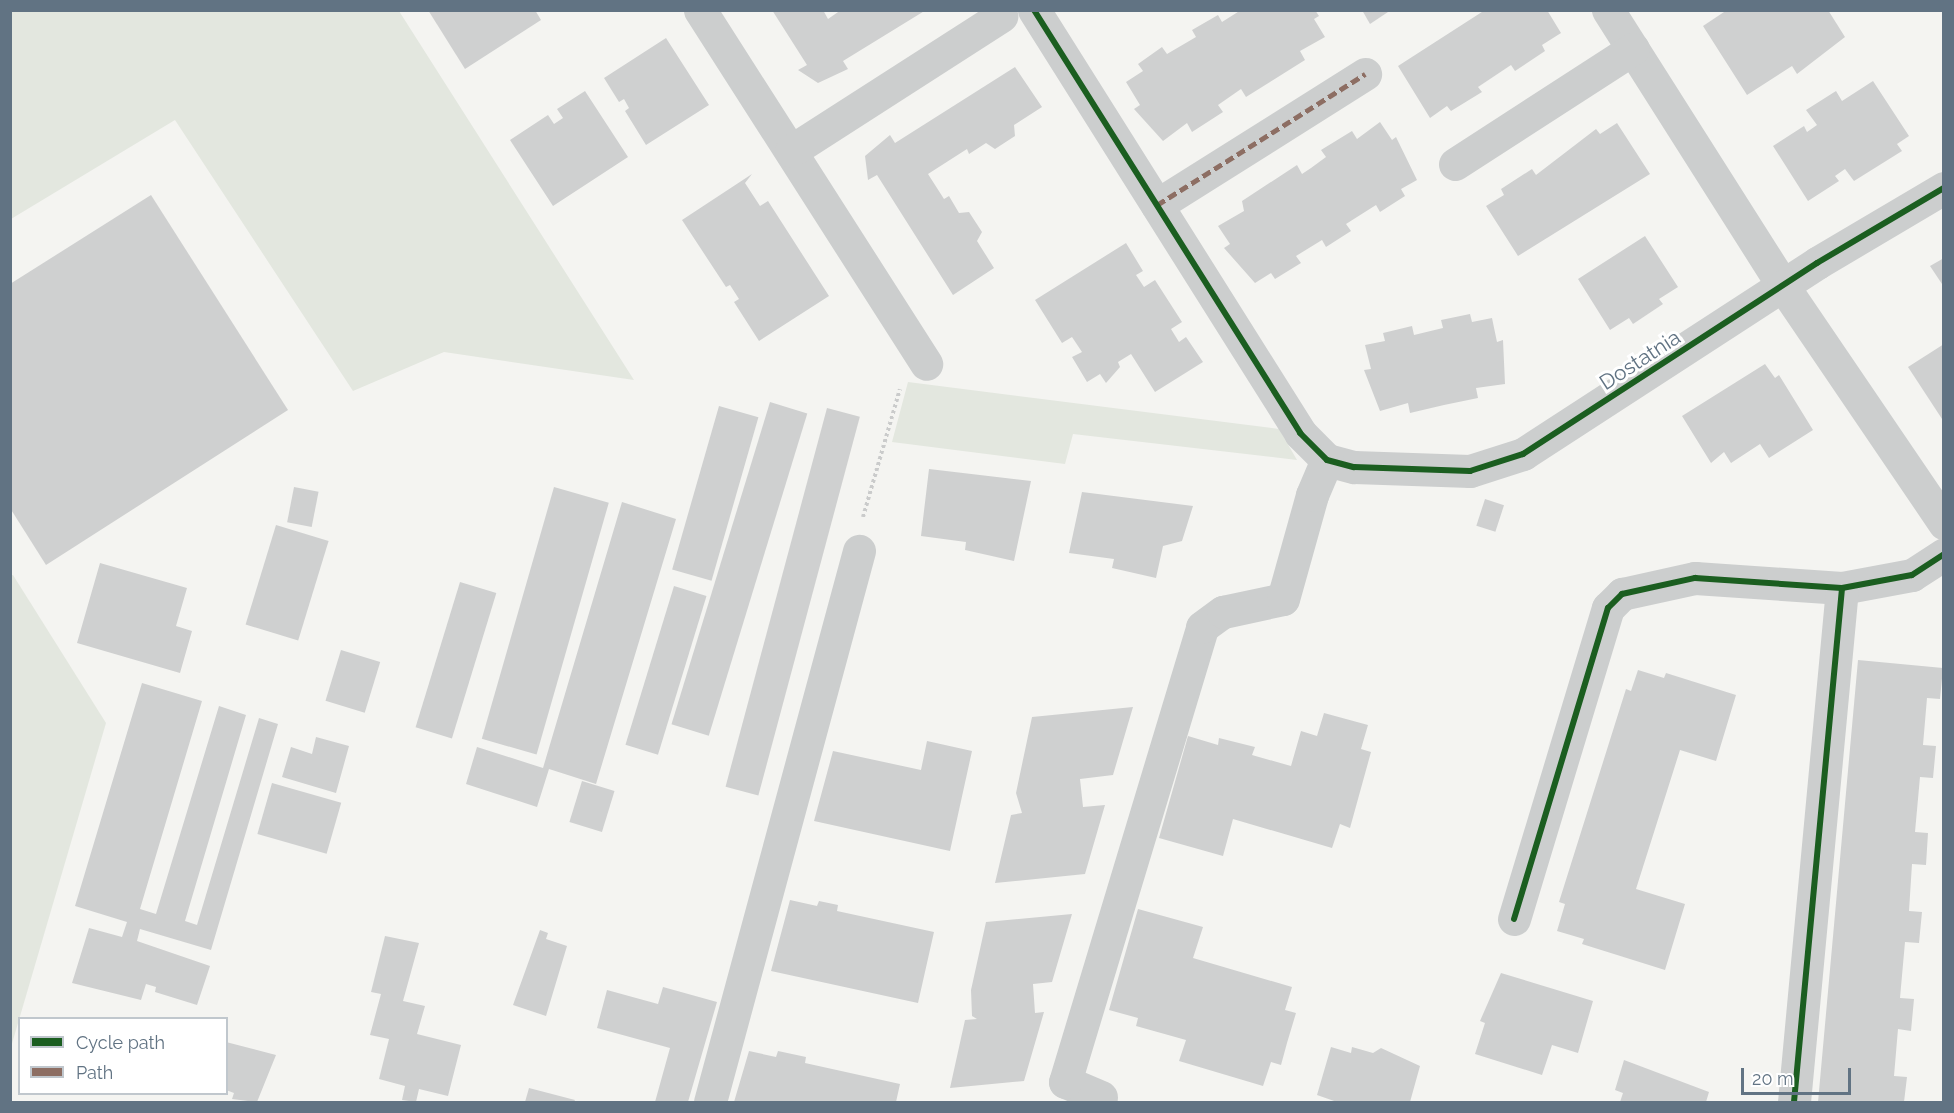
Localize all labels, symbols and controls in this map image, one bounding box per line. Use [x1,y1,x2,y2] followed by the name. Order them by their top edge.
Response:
[1595,325,1685,395] street label: Dostatnia
[18,1017,228,1095] legend
[76,1032,165,1053] text: Cycle path
[1744,1056,1854,1094] scale bar
[76,1062,113,1083] text: Path
[1752,1068,1794,1089] text: 20 m

